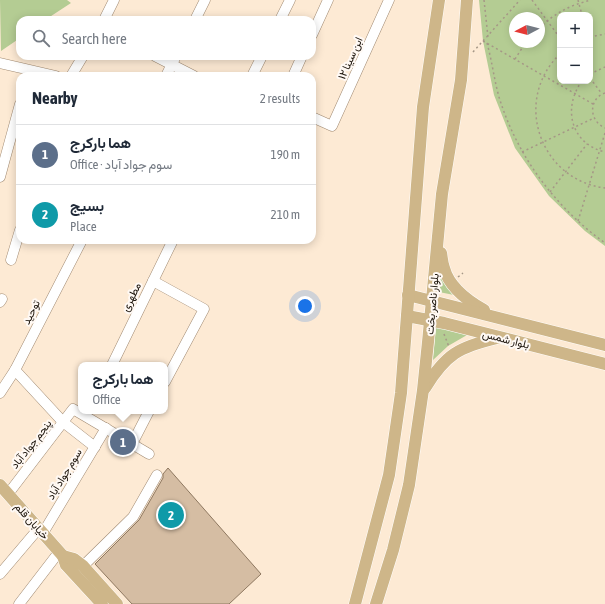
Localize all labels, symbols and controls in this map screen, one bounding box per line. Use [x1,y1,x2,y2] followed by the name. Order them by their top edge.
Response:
[509,12,545,48] north arrow
[557,12,593,84] map controls
[557,12,593,48] button: +
[16,16,316,60] search box
[30,27,52,49] icon: search
[62,30,127,47] text: Search here
[335,35,366,81] street label: ابن سینا ۱۲
[557,48,593,84] button: −
[32,88,78,108] text: Nearby
[260,91,300,106] text: 2 results
[70,134,131,151] text: هما بارکرج
[42,147,48,162] text: 1
[271,147,300,162] text: 190 m
[70,157,172,172] text: Office · سوم جواد آباد
[70,197,104,214] text: بسیج
[42,207,48,222] text: 2
[271,207,300,222] text: 210 m
[70,219,97,234] text: Place
[423,273,442,335] street label: بلوار ناصر بخت
[119,280,144,314] street label: مطهری
[295,296,315,316] your location
[20,297,43,327] street label: توحید
[481,327,531,352] street label: بلوار شمس
[78,362,168,414] popup
[92,370,154,387] text: هما بارکرج
[92,392,121,407] text: Office
[8,417,55,472] street label: پنجم جواد آباد
[110,427,136,457] pin: 1
[44,446,86,503] street label: سوم جواد آباد
[11,500,51,543] street label: خیابان قلم
[158,500,184,530] pin: 2

